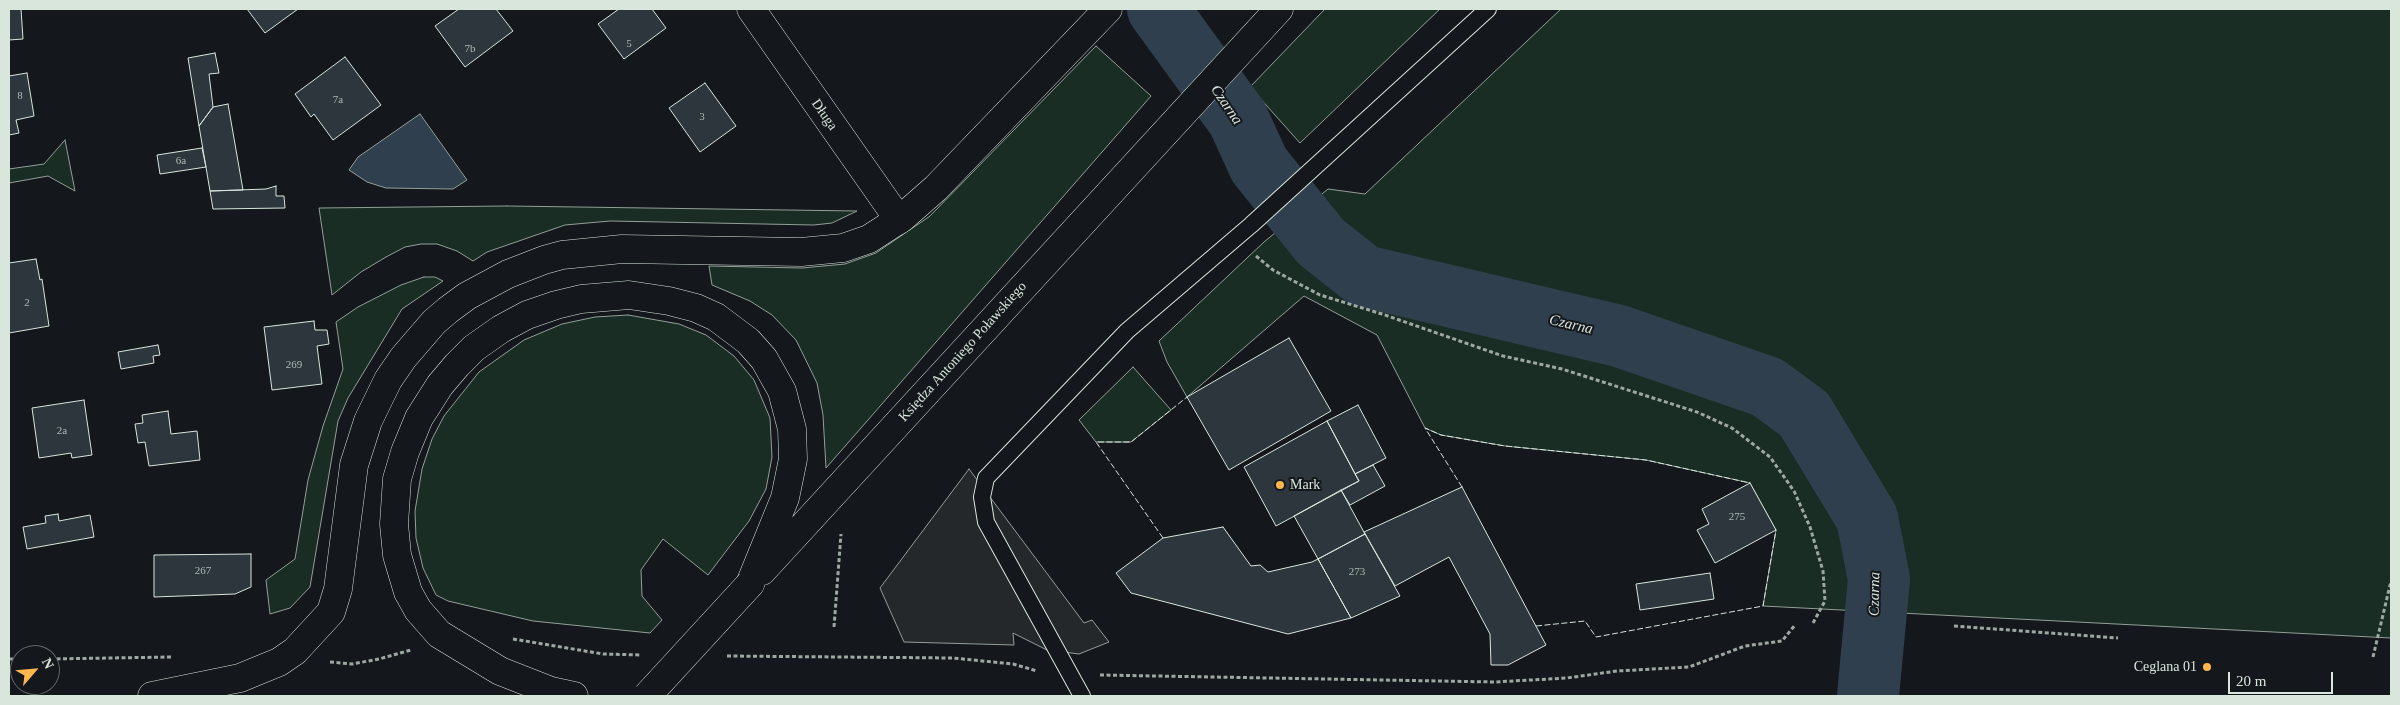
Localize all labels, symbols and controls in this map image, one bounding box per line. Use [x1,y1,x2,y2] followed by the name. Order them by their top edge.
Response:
[626,37,632,51] house number: 5
[464,42,476,56] house number: 7b
[1206,82,1246,128] water label: Czarna
[17,89,23,103] house number: 8
[333,93,343,107] house number: 7a
[807,96,841,134] street label: Długa
[699,110,705,124] house number: 3
[176,154,186,168] house number: 6a
[896,278,1030,426] street label: Księdza Antoniego Poławskiego
[24,296,30,310] house number: 2
[1547,311,1595,339] water label: Czarna
[286,358,302,372] house number: 269
[57,424,67,438] house number: 2a
[1290,477,1320,493] place label: Mark
[1274,479,1286,491] marker: Mark
[1729,510,1745,524] house number: 275
[195,564,211,578] house number: 267
[1349,565,1365,579] house number: 273
[1866,572,1884,616] water label: Czarna
[10,645,60,695] north arrow
[39,656,57,671] text: N
[2134,659,2197,675] place label: Ceglana 01
[2201,661,2213,673] marker: Ceglana 01
[2230,662,2335,694] scale bar
[2236,673,2266,689] text: 20 m

